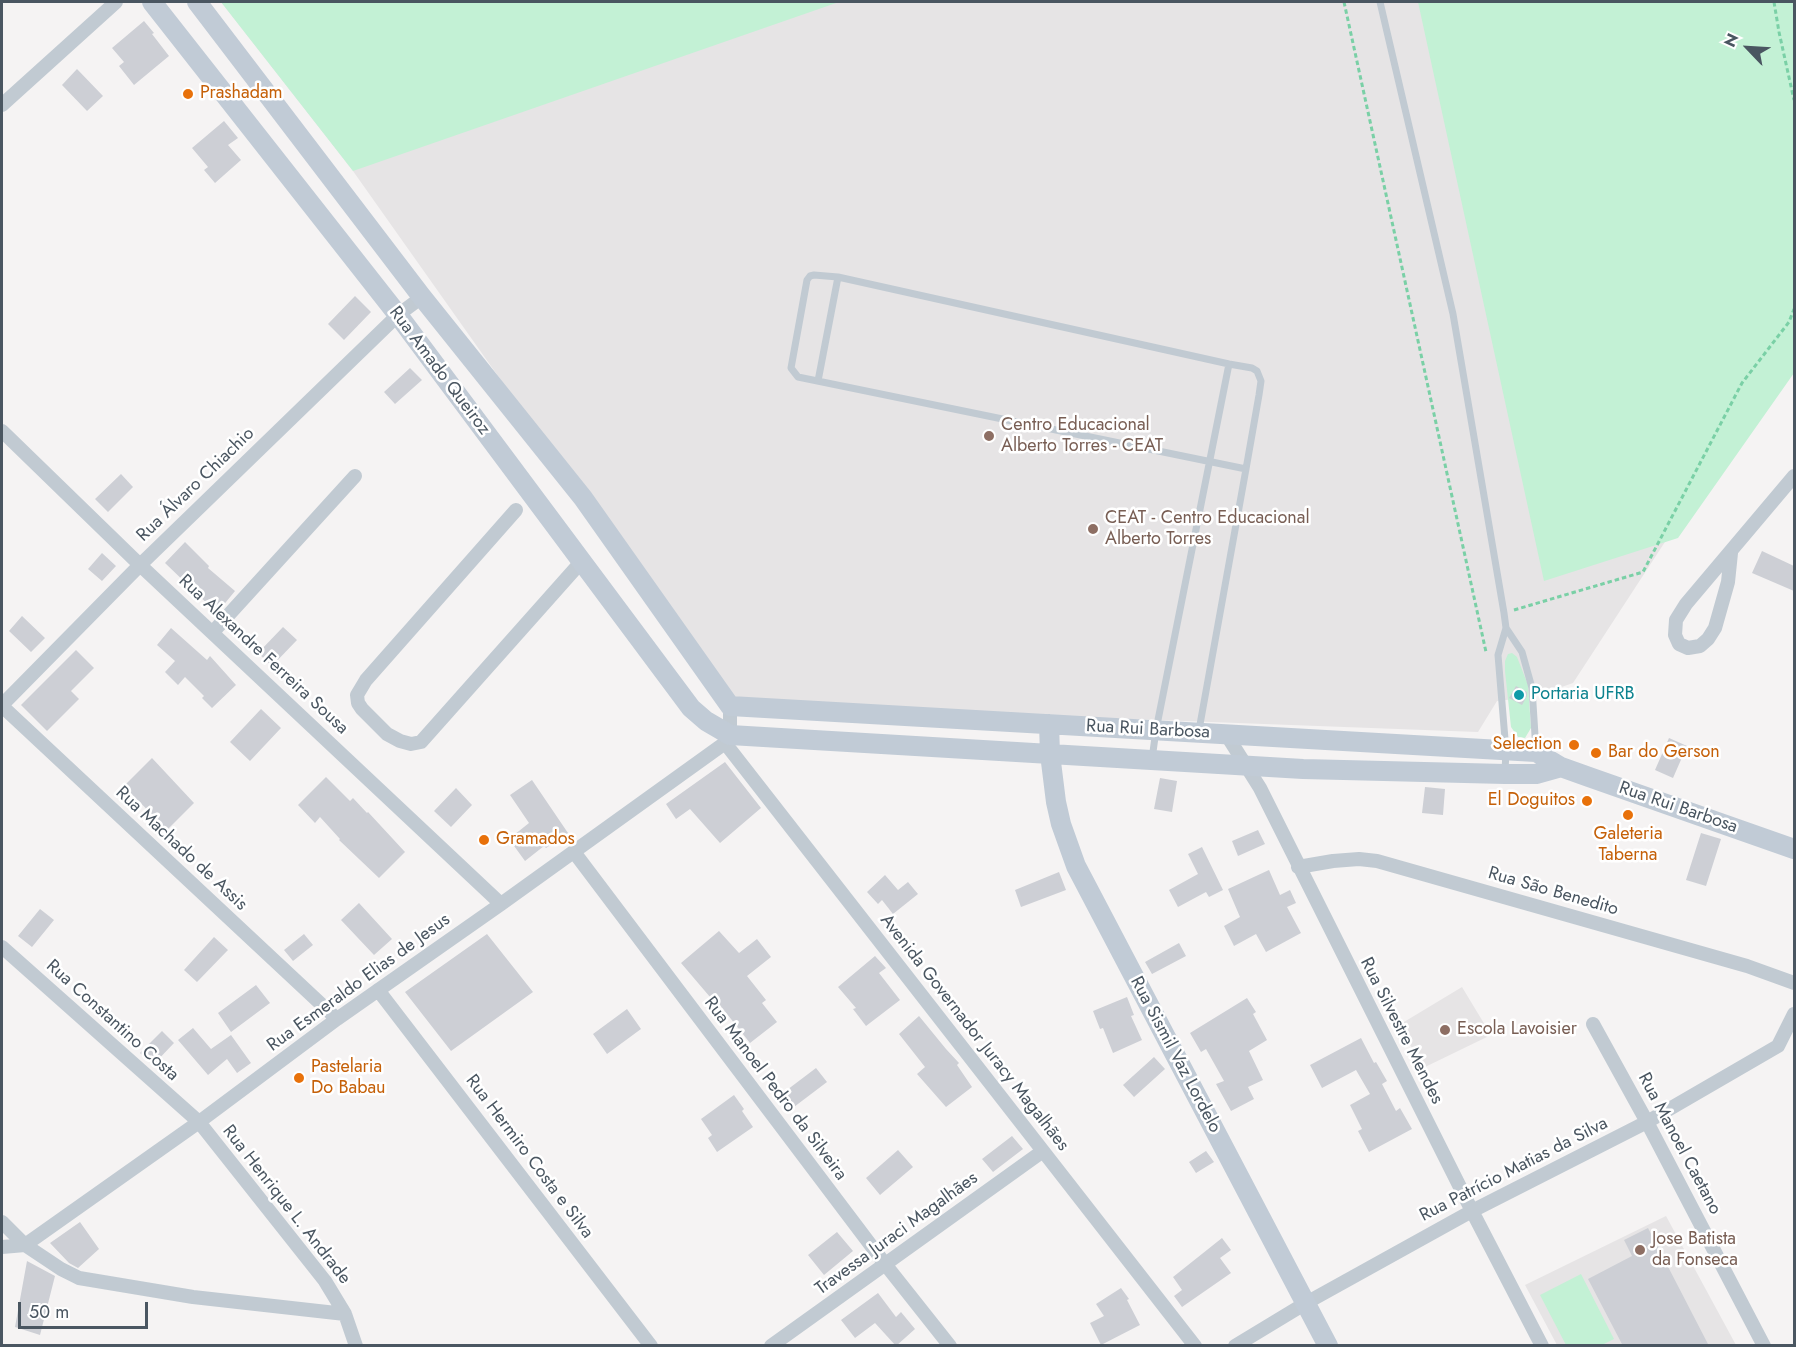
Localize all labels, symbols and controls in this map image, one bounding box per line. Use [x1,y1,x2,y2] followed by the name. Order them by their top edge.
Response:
[1718,18,1778,78] north arrow
[1718,30,1744,51] text: N
[200,83,283,105] place label: Prashadam
[181,87,195,101] marker: Prashadam
[384,303,494,439] street label: Rua Amado Queiroz
[1001,415,1163,458] place label: Centro Educacional Alberto Torres - CEAT
[133,423,259,547] street label: Rua Álvaro Chiachio
[982,429,996,443] marker: Centro Educacional Alberto Torres - CEAT
[1105,508,1310,550] place label: CEAT - Centro Educacional Alberto Torres
[1086,522,1100,536] marker: CEAT - Centro Educacional Alberto Torres
[174,571,352,739] street label: Rua Alexandre Ferreira Sousa
[1531,684,1635,706] place label: Portaria UFRB
[1512,688,1526,702] marker: Portaria UFRB
[1085,716,1211,744] street label: Rua Rui Barbosa
[1493,734,1562,756] place label: Selection
[1567,738,1581,752] marker: Selection
[1608,742,1720,764] place label: Bar do Gerson
[1589,746,1603,760] marker: Bar do Gerson
[1616,778,1740,838] street label: Rua Rui Barbosa
[111,782,251,916] street label: Rua Machado de Assis
[1488,790,1575,812] place label: El Doguitos
[1580,794,1594,808] marker: El Doguitos
[1621,808,1635,822] marker: Galeteria Taberna
[1593,824,1663,866] place label: Galeteria Taberna
[496,829,575,851] place label: Gramados
[477,833,491,847] marker: Gramados
[1485,863,1621,921] street label: Rua São Benedito
[263,909,455,1057] street label: Rua Esmeraldo Elias de Jesus
[875,910,1073,1156] street label: Avenida Governador Juracy Magalhães
[1355,954,1447,1108] street label: Rua Silvestre Mendes
[41,956,183,1086] street label: Rua Constantino Costa
[1125,973,1225,1137] street label: Rua Sismil Vaz Lordelo
[699,993,851,1185] street label: Rua Manoel Pedro da Silveira
[1457,1019,1577,1041] place label: Escola Lavoisier
[1438,1023,1452,1037] marker: Escola Lavoisier
[311,1057,386,1100] place label: Pastelaria Do Babau
[1633,1069,1725,1219] street label: Rua Manoel Caetano
[292,1071,306,1085] marker: Pastelaria Do Babau
[460,1071,598,1243] street label: Rua Hermiro Costa e Silva
[1416,1113,1612,1227] street label: Rua Patrício Matias da Silva
[217,1121,355,1289] street label: Rua Henrique L. Andrade
[812,1168,982,1300] street label: Travessa Juraci Magalhães
[1652,1229,1738,1272] place label: Jose Batista da Fonseca
[1633,1243,1647,1257] marker: Jose Batista da Fonseca
[21,1290,152,1328] scale bar
[29,1299,69,1325] text: 50 m

